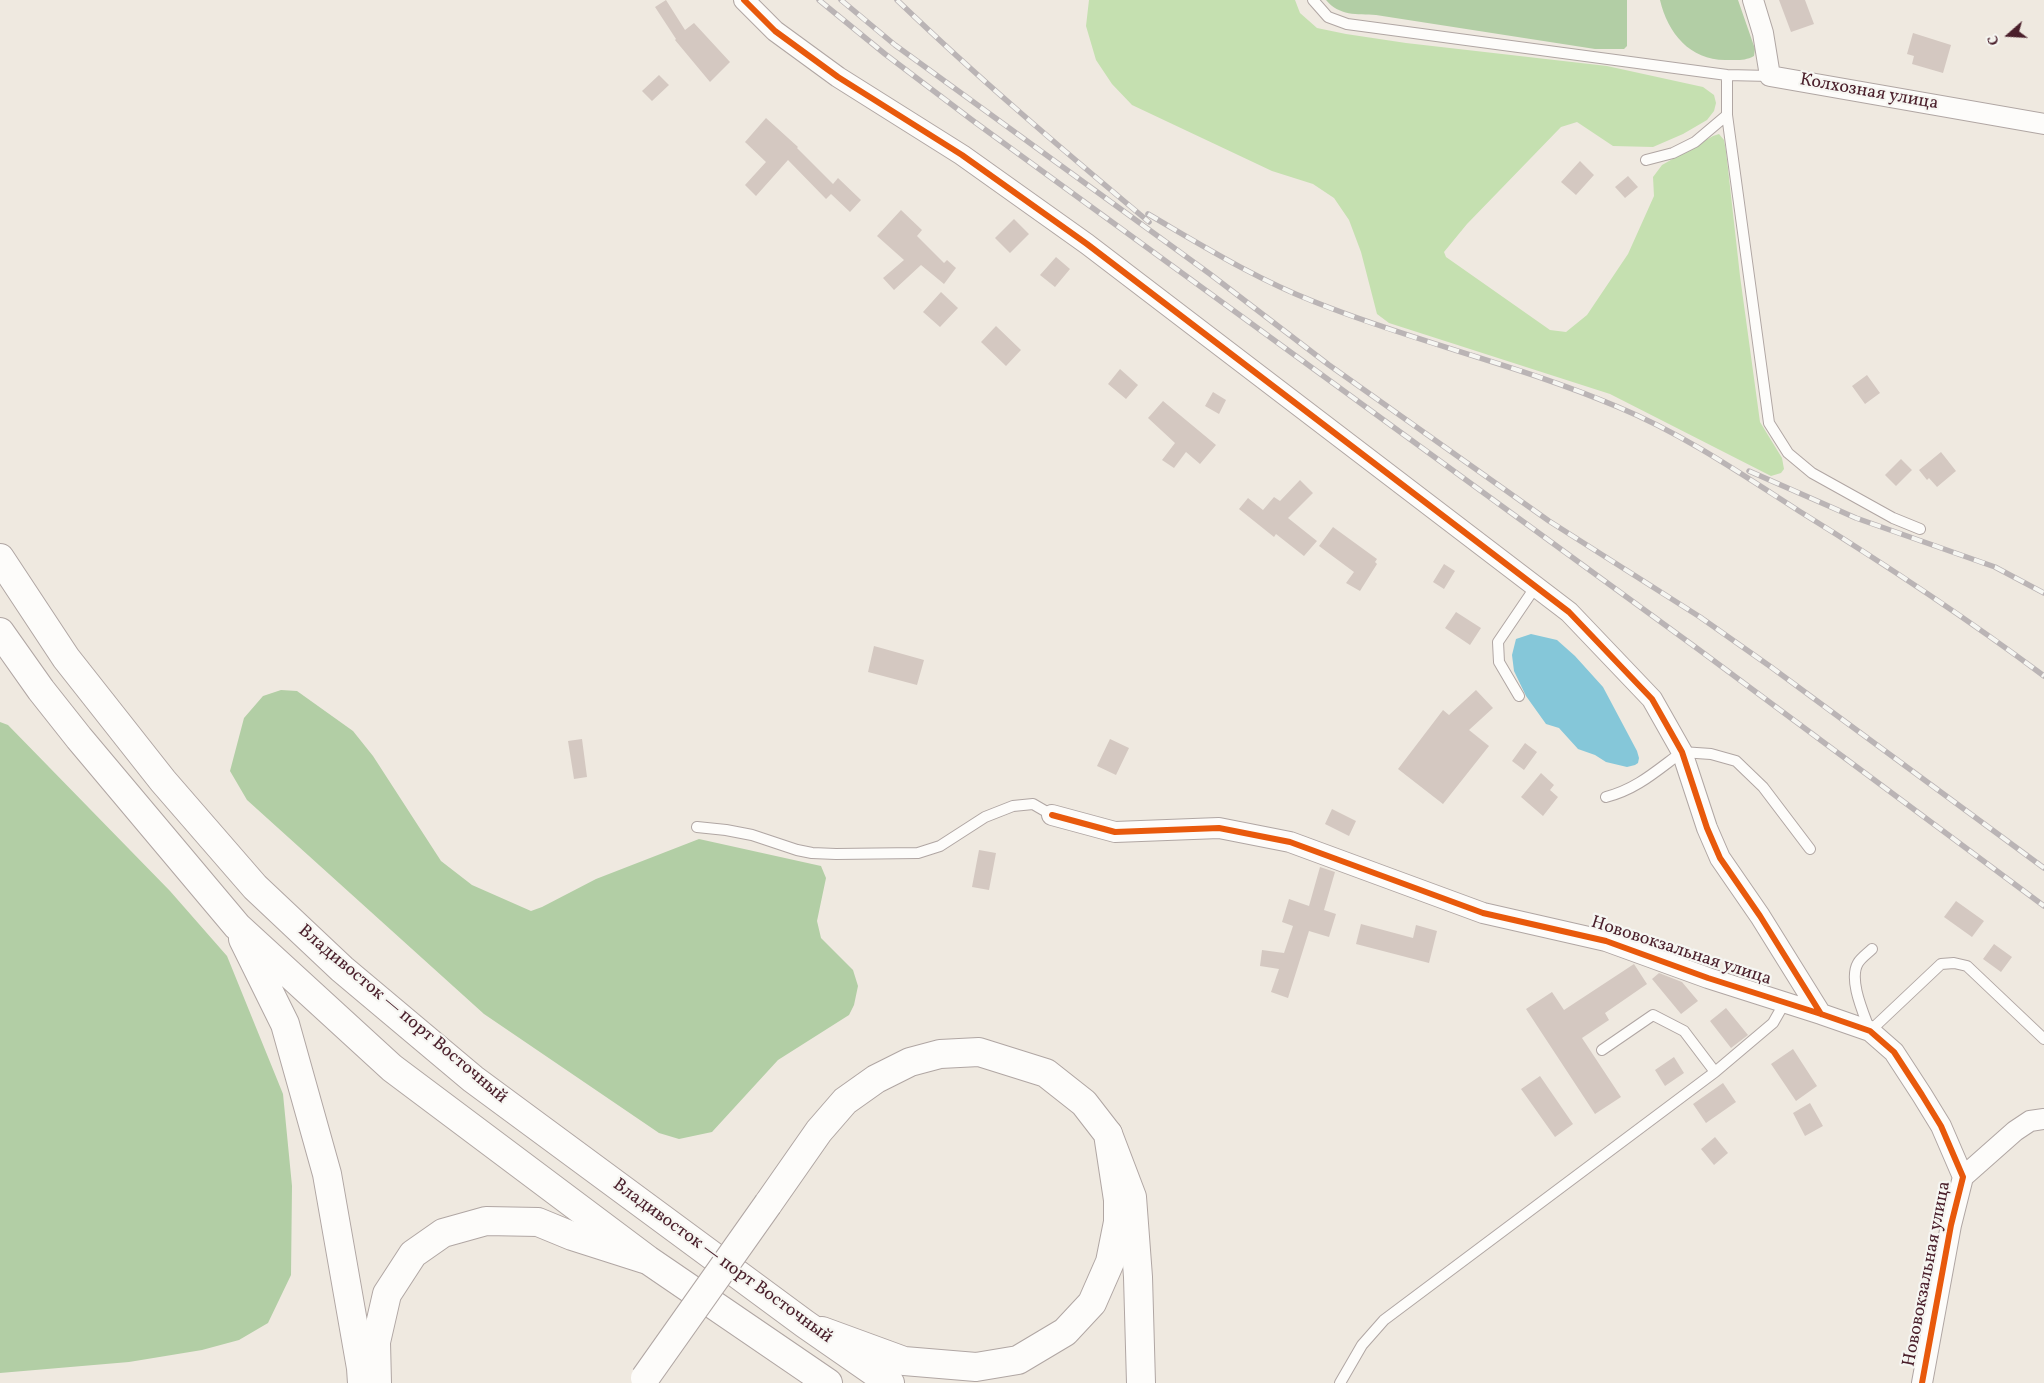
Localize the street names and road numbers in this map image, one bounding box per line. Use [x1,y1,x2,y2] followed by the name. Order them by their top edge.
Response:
[1798,70,1940,116] street label: Колхозная улица
[1588,913,1774,991] street label: Нововокзальная улица
[293,921,511,1109] street label: Владивосток — порт Восточный
[608,1175,836,1349] street label: Владивосток — порт Восточный
[1899,1179,1957,1369] street label: Нововокзальная улица

